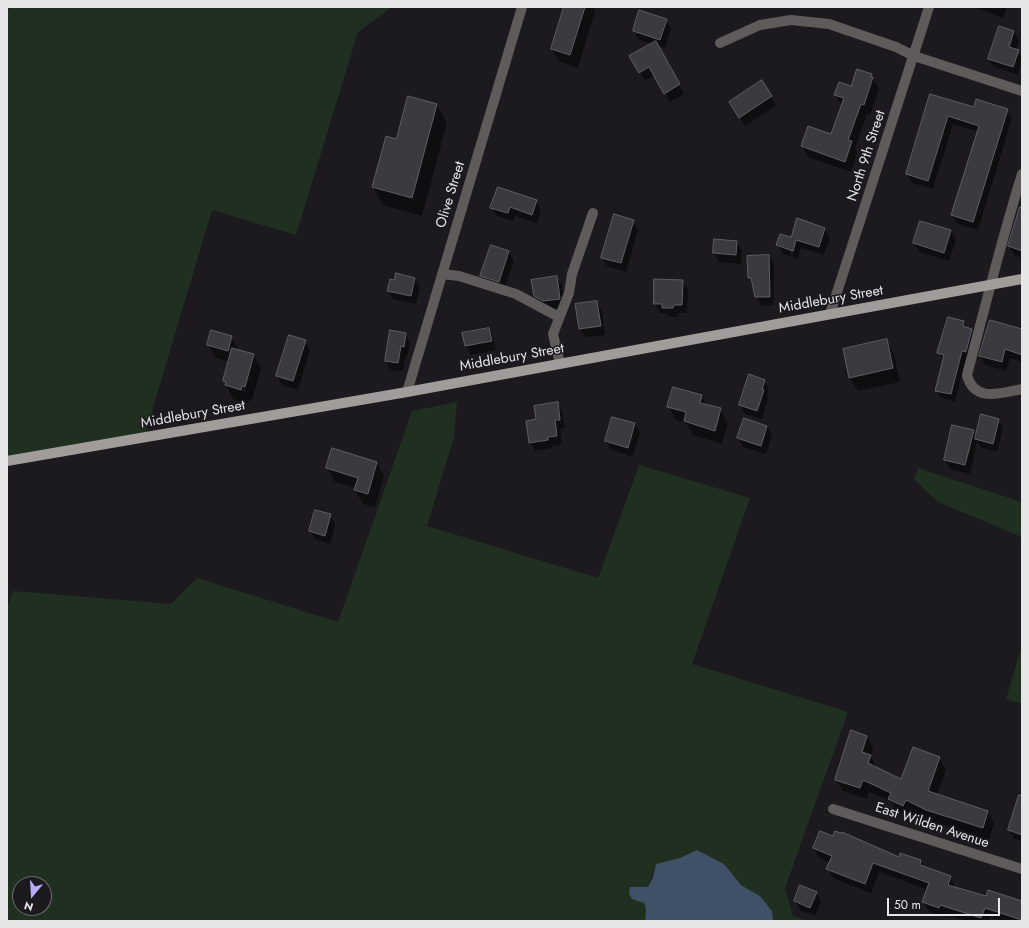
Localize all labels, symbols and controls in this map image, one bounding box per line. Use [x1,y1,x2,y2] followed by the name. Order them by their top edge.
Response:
[844,108,890,204] street label: North 9th Street
[433,160,469,230] street label: Olive Street
[778,283,884,317] street label: Middlebury Street
[459,341,565,375] street label: Middlebury Street
[140,398,246,432] street label: Middlebury Street
[873,800,991,852] street label: East Wilden Avenue
[12,876,52,916] north arrow
[889,890,1002,916] scale bar
[894,896,921,914] text: 50 m
[22,898,35,915] text: N

